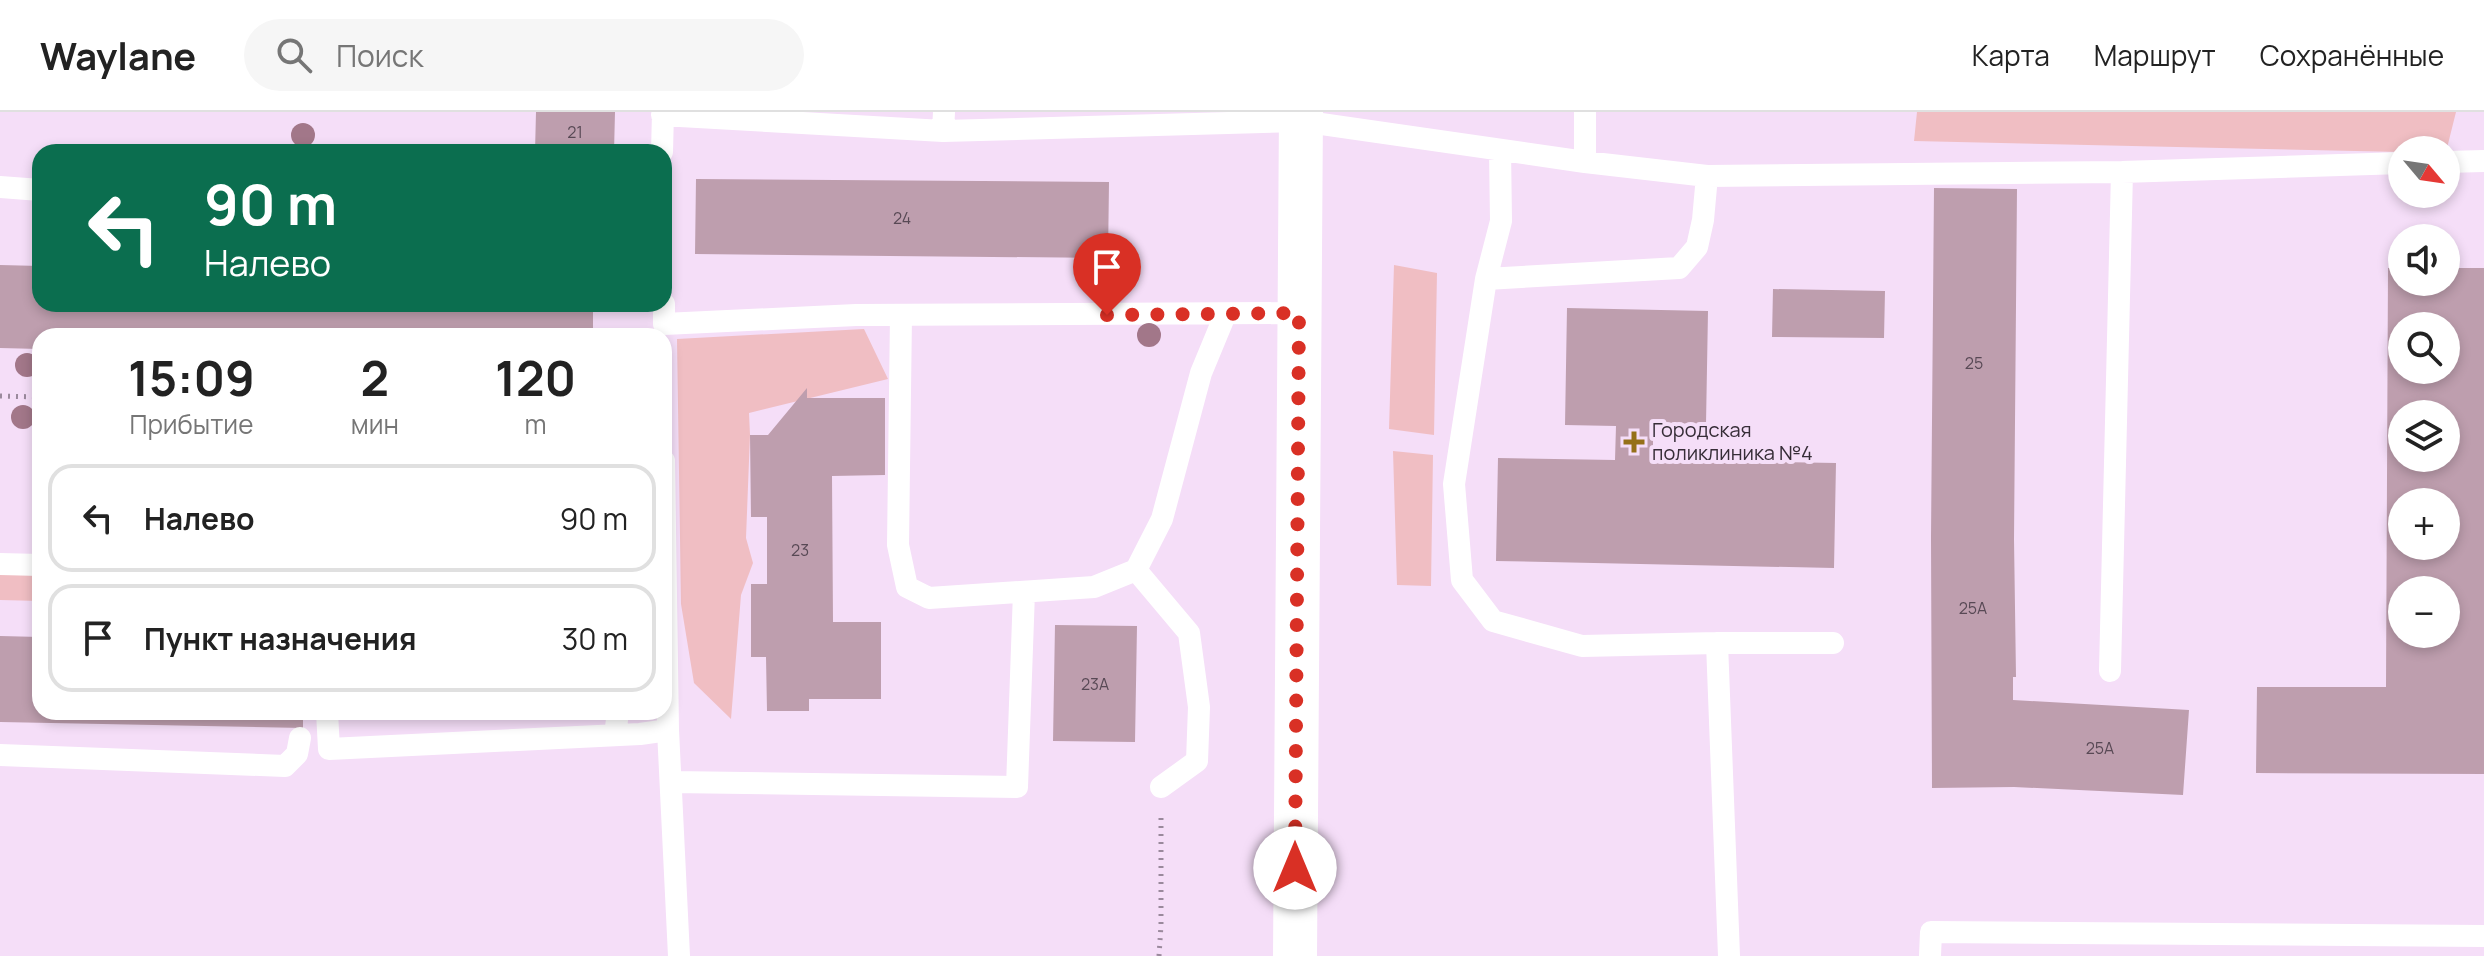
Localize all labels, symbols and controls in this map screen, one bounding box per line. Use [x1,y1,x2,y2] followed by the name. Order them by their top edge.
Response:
[244,19,804,91] search box
[40,29,196,81] text: Waylane
[272,33,316,77] icon: search
[336,35,423,76] text: Поиск
[1972,36,2050,74] text: Карта
[2094,36,2216,74] text: Маршрут
[2260,36,2444,74] text: Сохранённые
[567,121,583,143] house number: 21
[2388,136,2460,208] north arrow
[2388,136,2460,648] map controls
[204,165,337,242] text: 90 m
[72,176,176,280] icon: left
[893,207,911,229] house number: 24
[2388,224,2460,296] button: sound
[1073,233,1141,315] pin
[204,238,331,287] text: Налево
[1085,245,1129,289] icon: arrive
[2388,312,2460,384] button: search
[128,345,255,410] text: 15:09
[361,345,389,410] text: 2
[495,345,576,410] text: 120
[1965,352,1983,374] house number: 25
[2388,400,2460,472] button: layers
[129,406,253,442] text: Прибытие
[351,406,399,442] text: мин
[524,406,547,442] text: m
[1652,416,1813,466] place label: Городская поликлиника №4
[1623,431,1645,453] marker: Городская поликлиника №4
[2388,488,2460,560] button: +
[76,496,120,540] icon: left
[144,498,254,539] text: Налево
[560,498,628,539] text: 90 m
[791,539,809,561] house number: 23
[2388,576,2460,648] button: −
[1959,597,1987,619] house number: 25А
[76,616,120,660] icon: arrive
[144,618,417,659] text: Пункт назначения
[562,618,628,659] text: 30 m
[1081,673,1109,695] house number: 23А
[2086,737,2114,759] house number: 25А
[1253,826,1337,910] position arrow

